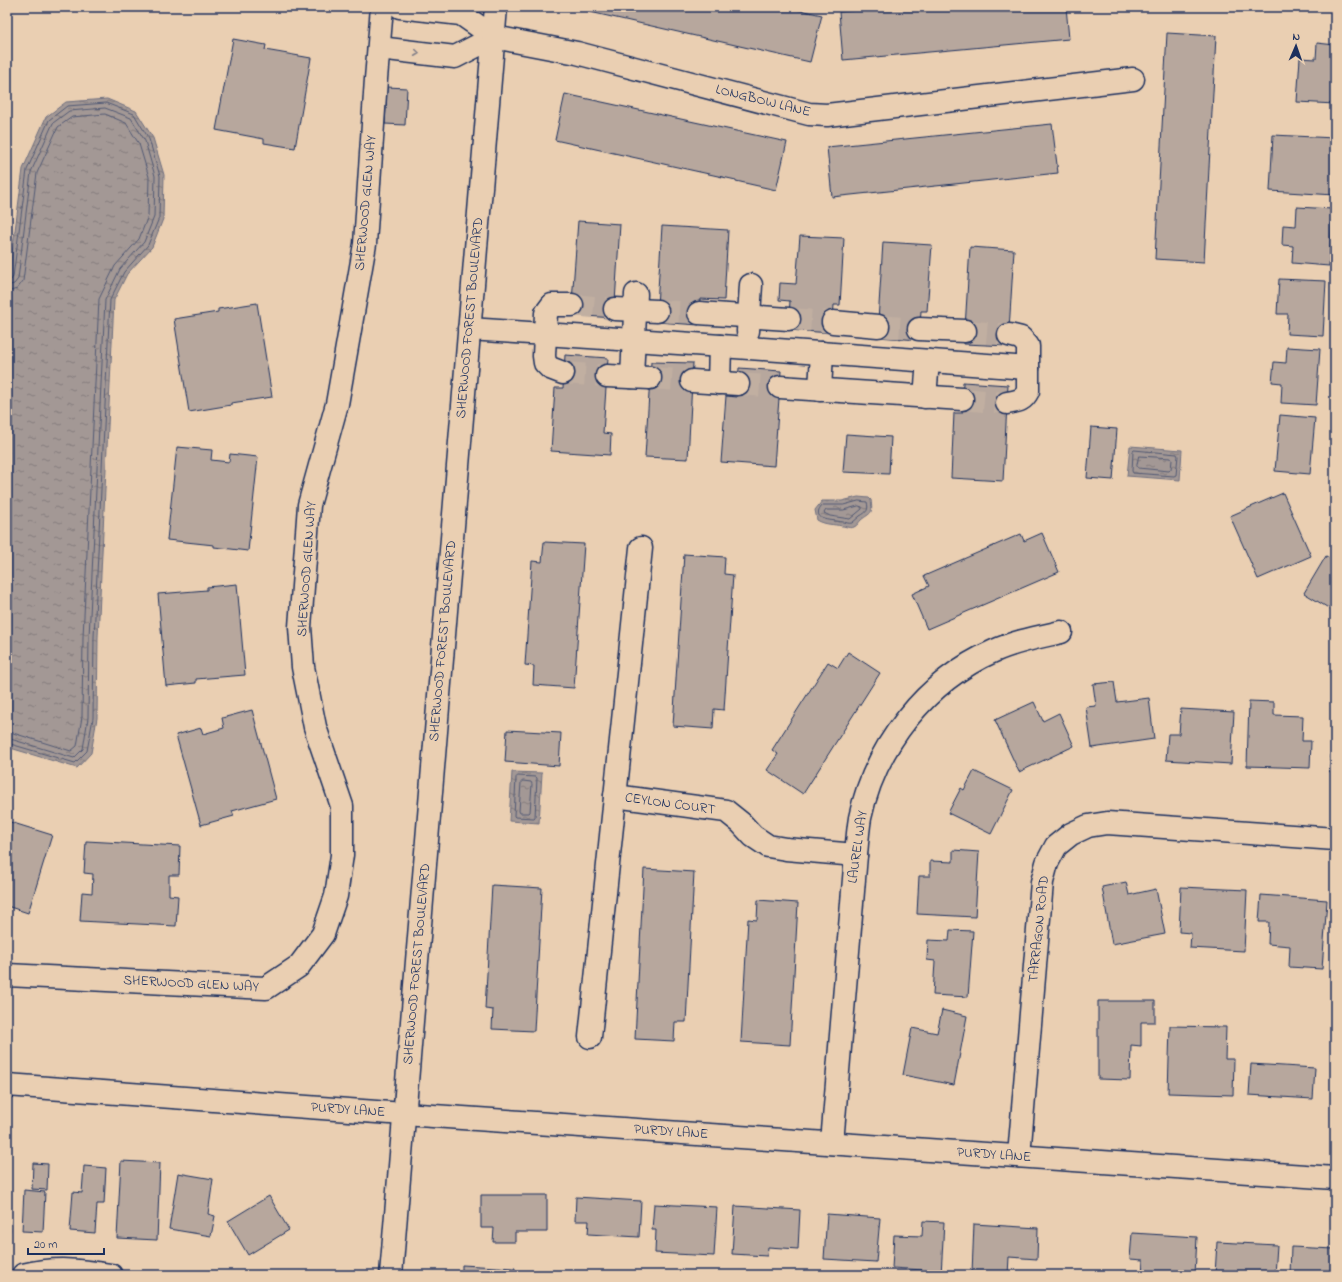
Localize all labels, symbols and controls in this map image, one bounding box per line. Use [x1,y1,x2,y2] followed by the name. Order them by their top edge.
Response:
[1276,26,1316,66] north arrow
[1292,29,1300,45] text: N
[414,48,420,57] one-way arrow
[713,79,813,123] street label: LONGBOW LANE
[350,134,382,272] street label: SHERWOOD GLEN WAY
[451,217,489,419] street label: SHERWOOD FOREST BOULEVARD
[292,500,322,637] street label: SHERWOOD GLEN WAY
[424,540,462,742] street label: SHERWOOD FOREST BOULEVARD
[623,787,717,821] street label: CEYLON COURT
[842,809,874,885] street label: LAUREL WAY
[398,863,436,1065] street label: SHERWOOD FOREST BOULEVARD
[1023,875,1055,983] street label: TARRAGON ROAD
[123,970,260,998] street label: SHERWOOD GLEN WAY
[310,1097,386,1123] street label: PURDY LANE
[633,1119,709,1145] street label: PURDY LANE
[956,1142,1032,1168] street label: PURDY LANE
[28,1230,104,1256] scale bar
[34,1236,57,1254] text: 20 m

